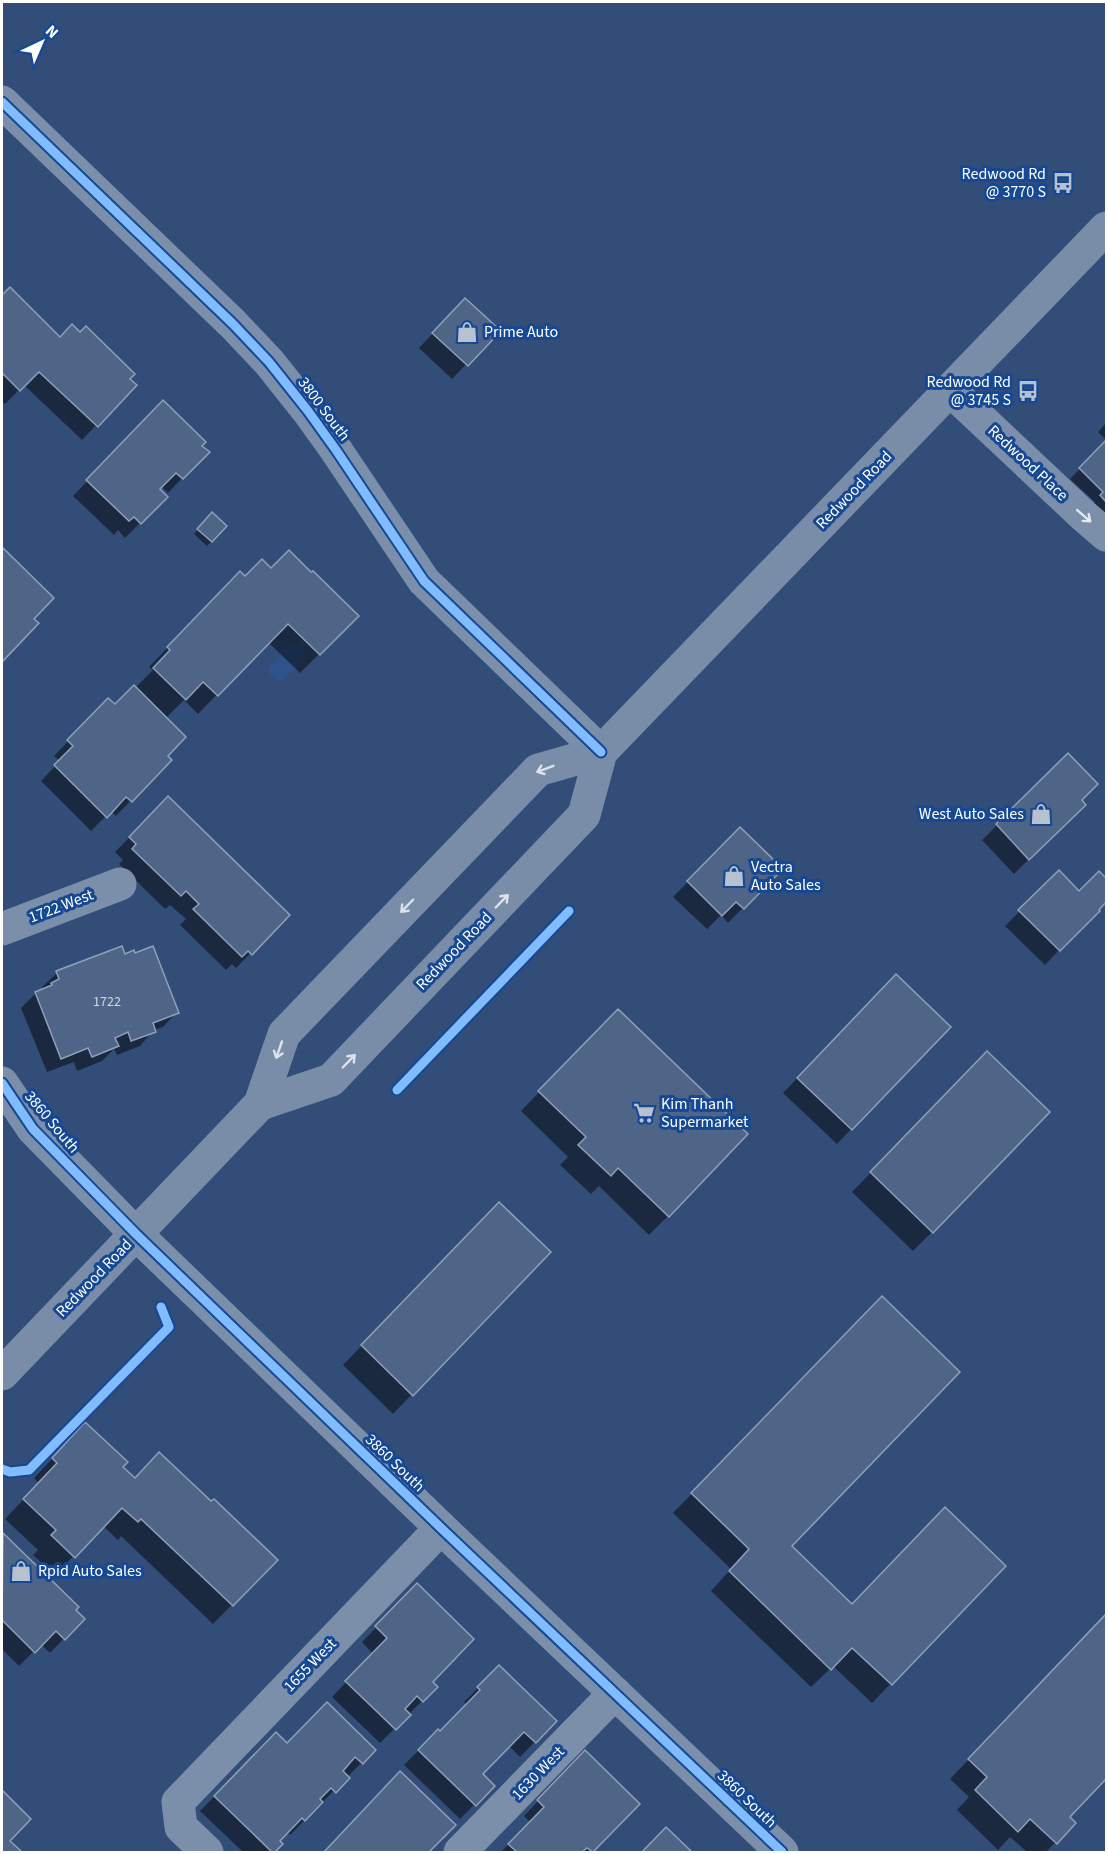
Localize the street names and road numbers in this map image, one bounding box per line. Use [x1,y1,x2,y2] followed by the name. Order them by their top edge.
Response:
[293,372,355,446] street label: 3800 South
[983,420,1073,506] street label: Redwood Place
[811,446,897,534] street label: Redwood Road
[26,883,97,928] street label: 1722 West
[411,907,497,995] street label: Redwood Road
[19,1086,85,1158] street label: 3860 South
[51,1234,137,1322] street label: Redwood Road
[360,1429,430,1497] street label: 3860 South
[279,1633,342,1697] street label: 1655 West
[507,1741,570,1805] street label: 1630 West
[712,1765,782,1833] street label: 3860 South

